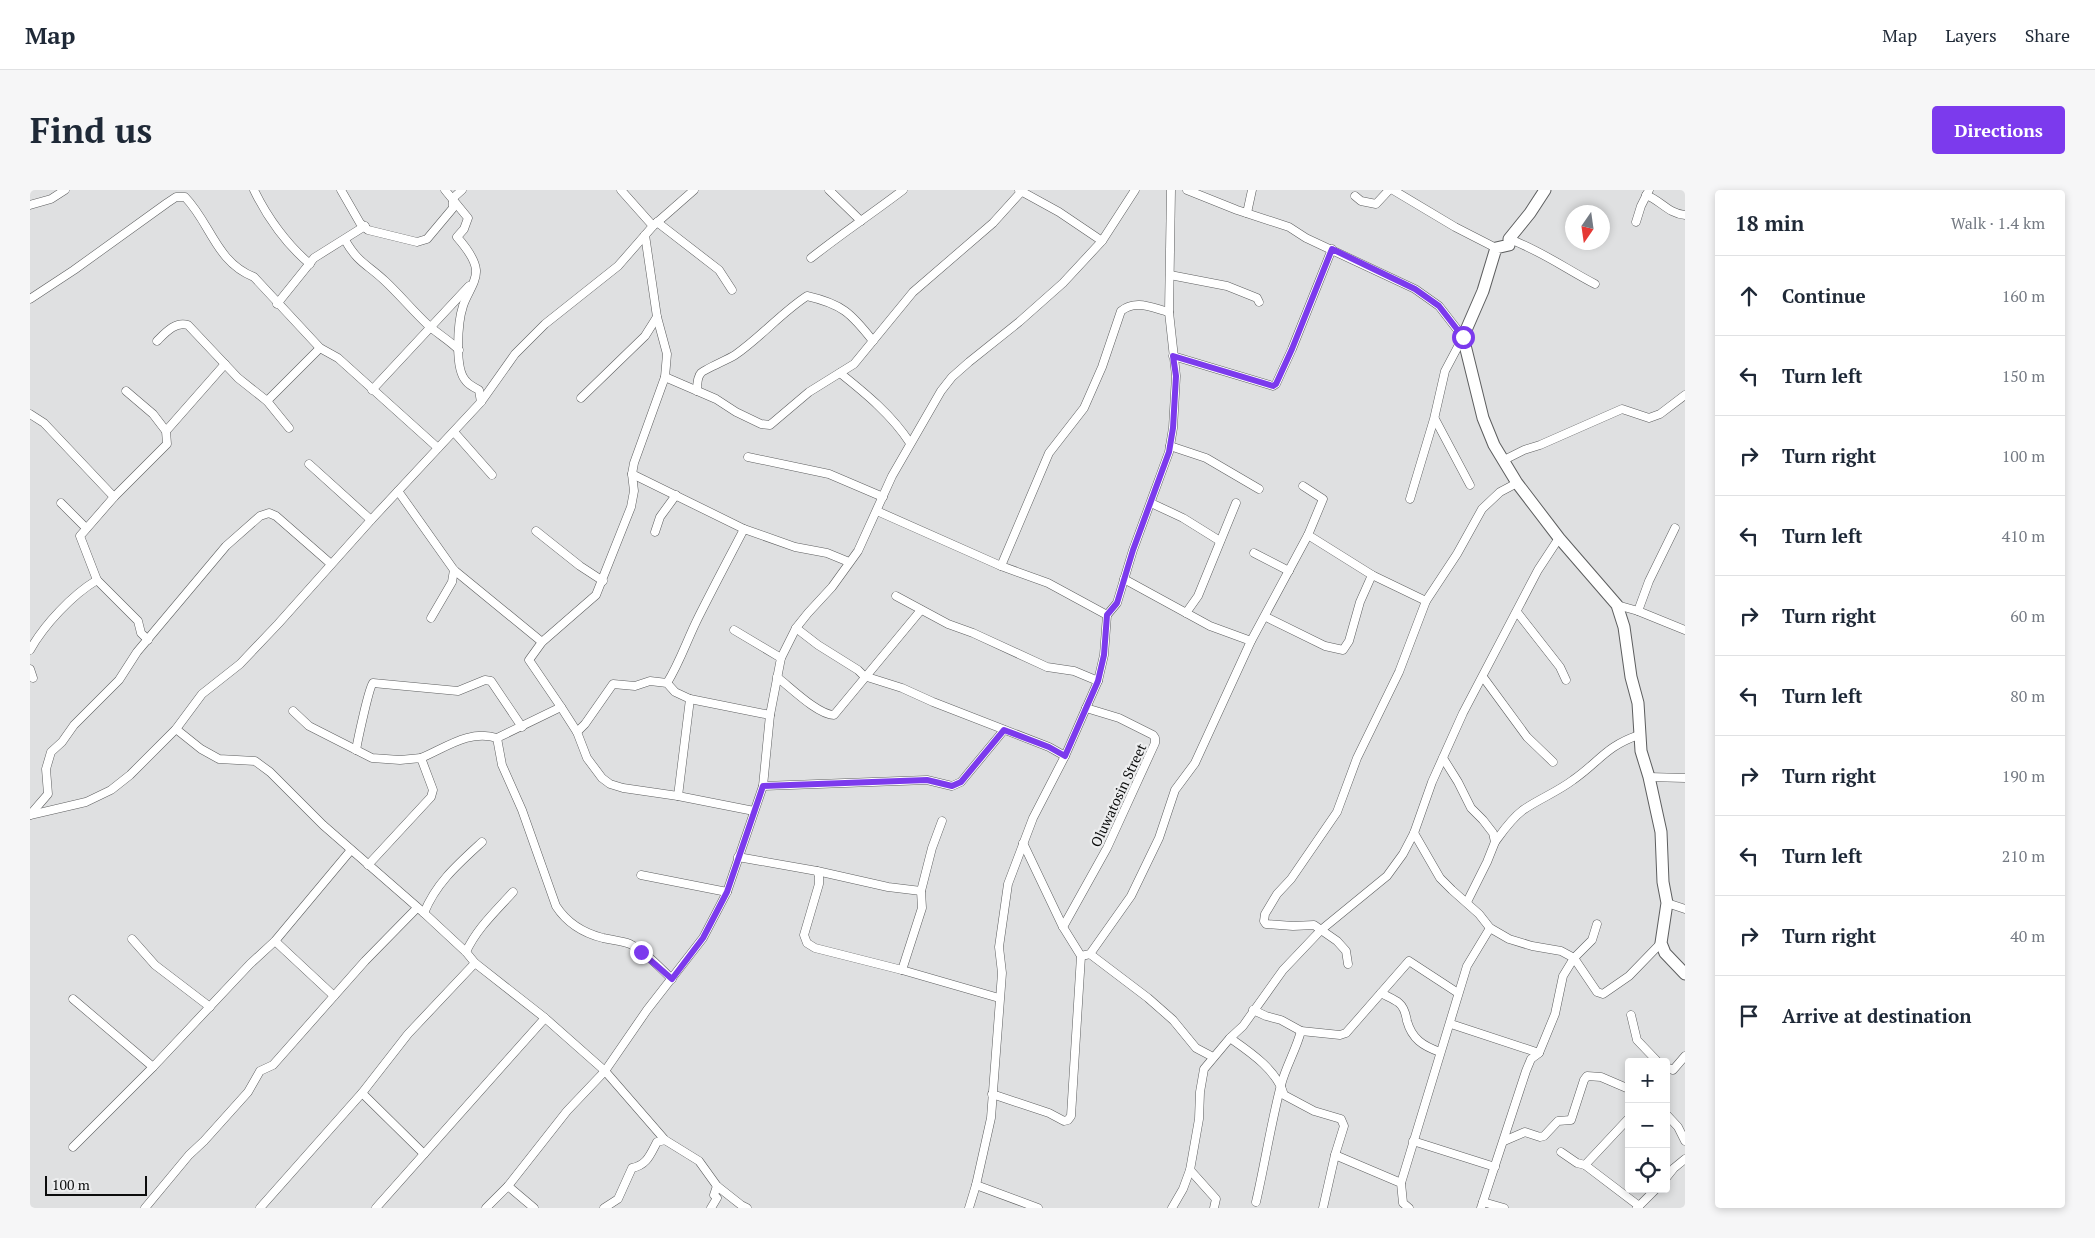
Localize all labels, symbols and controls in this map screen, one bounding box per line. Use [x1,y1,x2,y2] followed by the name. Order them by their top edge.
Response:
[25,19,75,51] text: Map
[1882,23,1917,47] text: Map
[1945,23,1997,47] text: Layers
[2025,23,2070,47] text: Share
[1932,106,2065,154] button: Directions
[30,107,152,153] text: Find us
[1565,205,1610,250] north arrow
[1735,209,1804,237] text: 18 min
[1951,212,2045,234] text: Walk · 1.4 km
[1735,282,1763,310] icon: ahead
[1782,283,1866,308] text: Continue
[2002,285,2045,307] text: 160 m
[1452,326,1475,349] route start
[1735,362,1763,390] icon: left
[1782,363,1863,388] text: Turn left
[2002,365,2045,387] text: 150 m
[1735,442,1763,470] icon: right
[1782,443,1876,468] text: Turn right
[2002,445,2045,467] text: 100 m
[1735,522,1763,550] icon: left
[1782,523,1863,548] text: Turn left
[2002,525,2045,547] text: 410 m
[1735,602,1763,630] icon: right
[1782,603,1876,628] text: Turn right
[2010,605,2045,627] text: 60 m
[1735,682,1763,710] icon: left
[1782,683,1863,708] text: Turn left
[2010,685,2045,707] text: 80 m
[1086,739,1151,850] street label: Oluwatosin Street
[1735,762,1763,790] icon: right
[1782,763,1876,788] text: Turn right
[2002,765,2045,787] text: 190 m
[1735,842,1763,870] icon: left
[1782,843,1863,868] text: Turn left
[2002,845,2045,867] text: 210 m
[1735,922,1763,950] icon: right
[1782,923,1876,948] text: Turn right
[2010,925,2045,947] text: 40 m
[630,941,653,964] route end
[1735,1002,1763,1030] icon: arrive
[1782,1003,1971,1028] text: Arrive at destination
[1625,1058,1670,1193] map controls
[1625,1058,1670,1103] button: +
[1625,1103,1670,1148] button: −
[1625,1148,1670,1193] button: locate
[45,1173,148,1196] scale bar
[52,1175,90,1194] text: 100 m

